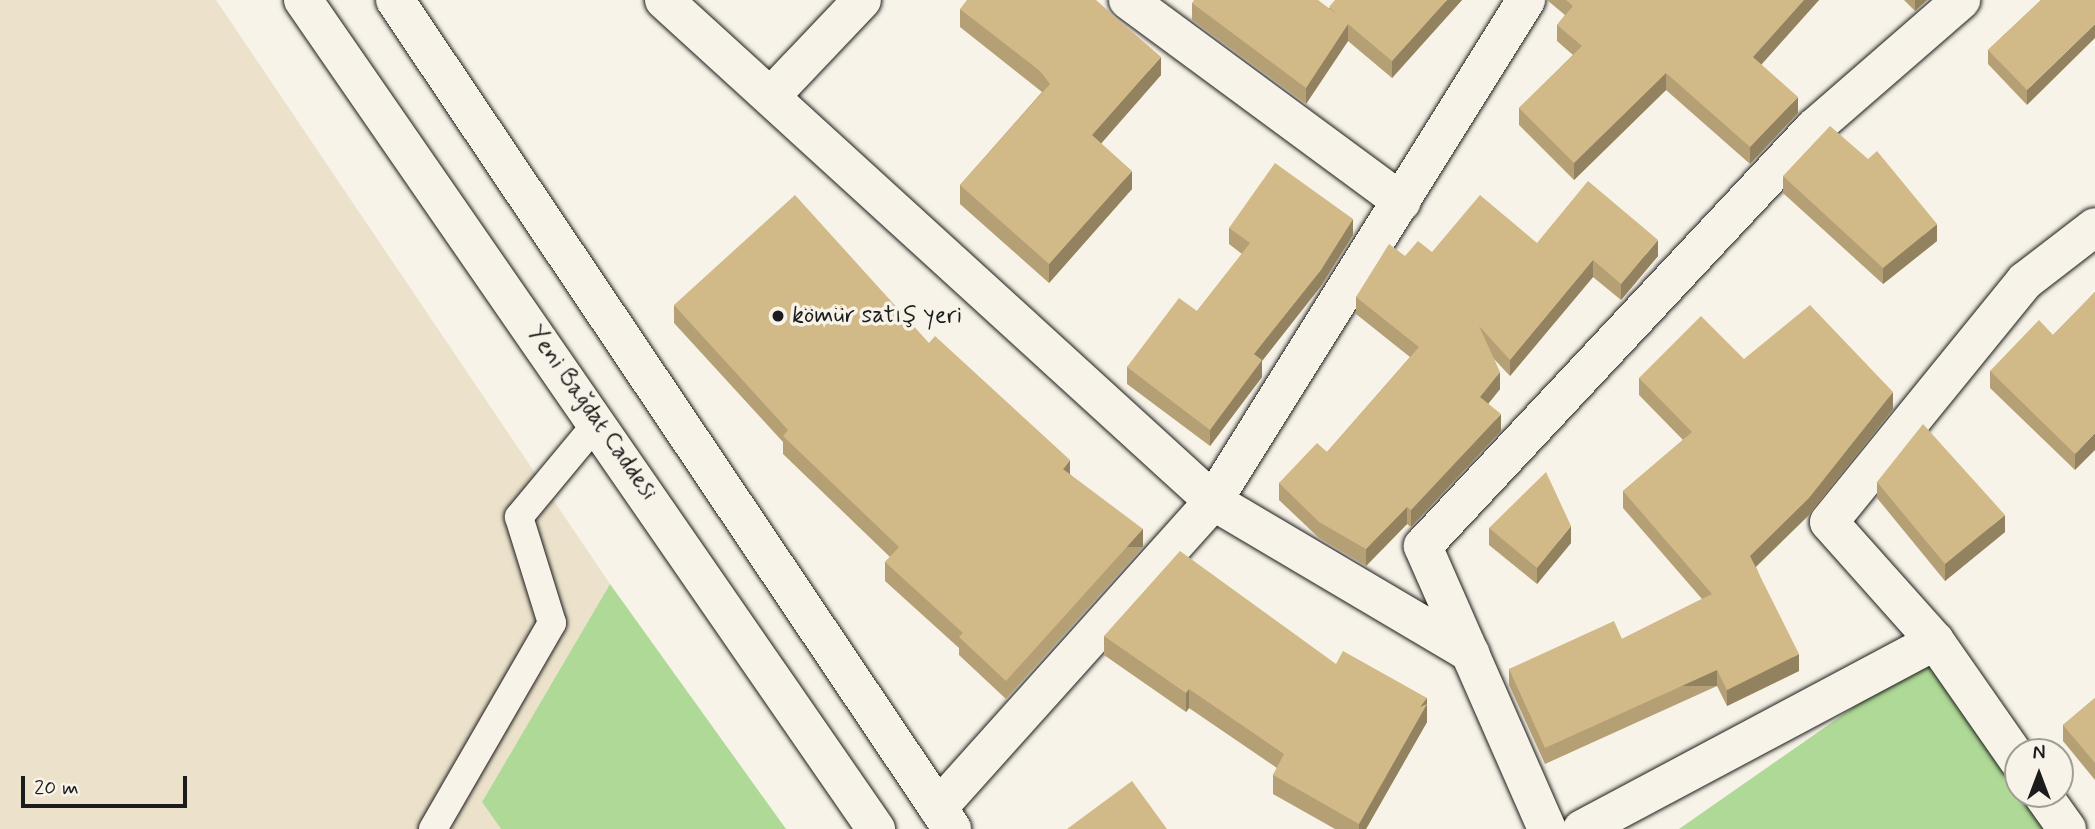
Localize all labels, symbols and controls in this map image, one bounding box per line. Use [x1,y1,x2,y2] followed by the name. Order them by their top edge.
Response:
[792,302,960,330] place label: kömür satış yeri
[770,308,786,324] marker: kömür satış yeri
[520,319,664,507] street label: Yeni Bağdat Caddesi
[2004,738,2074,808] north arrow
[2033,741,2045,766] text: N
[24,762,191,806] scale bar
[34,774,79,802] text: 20 m

